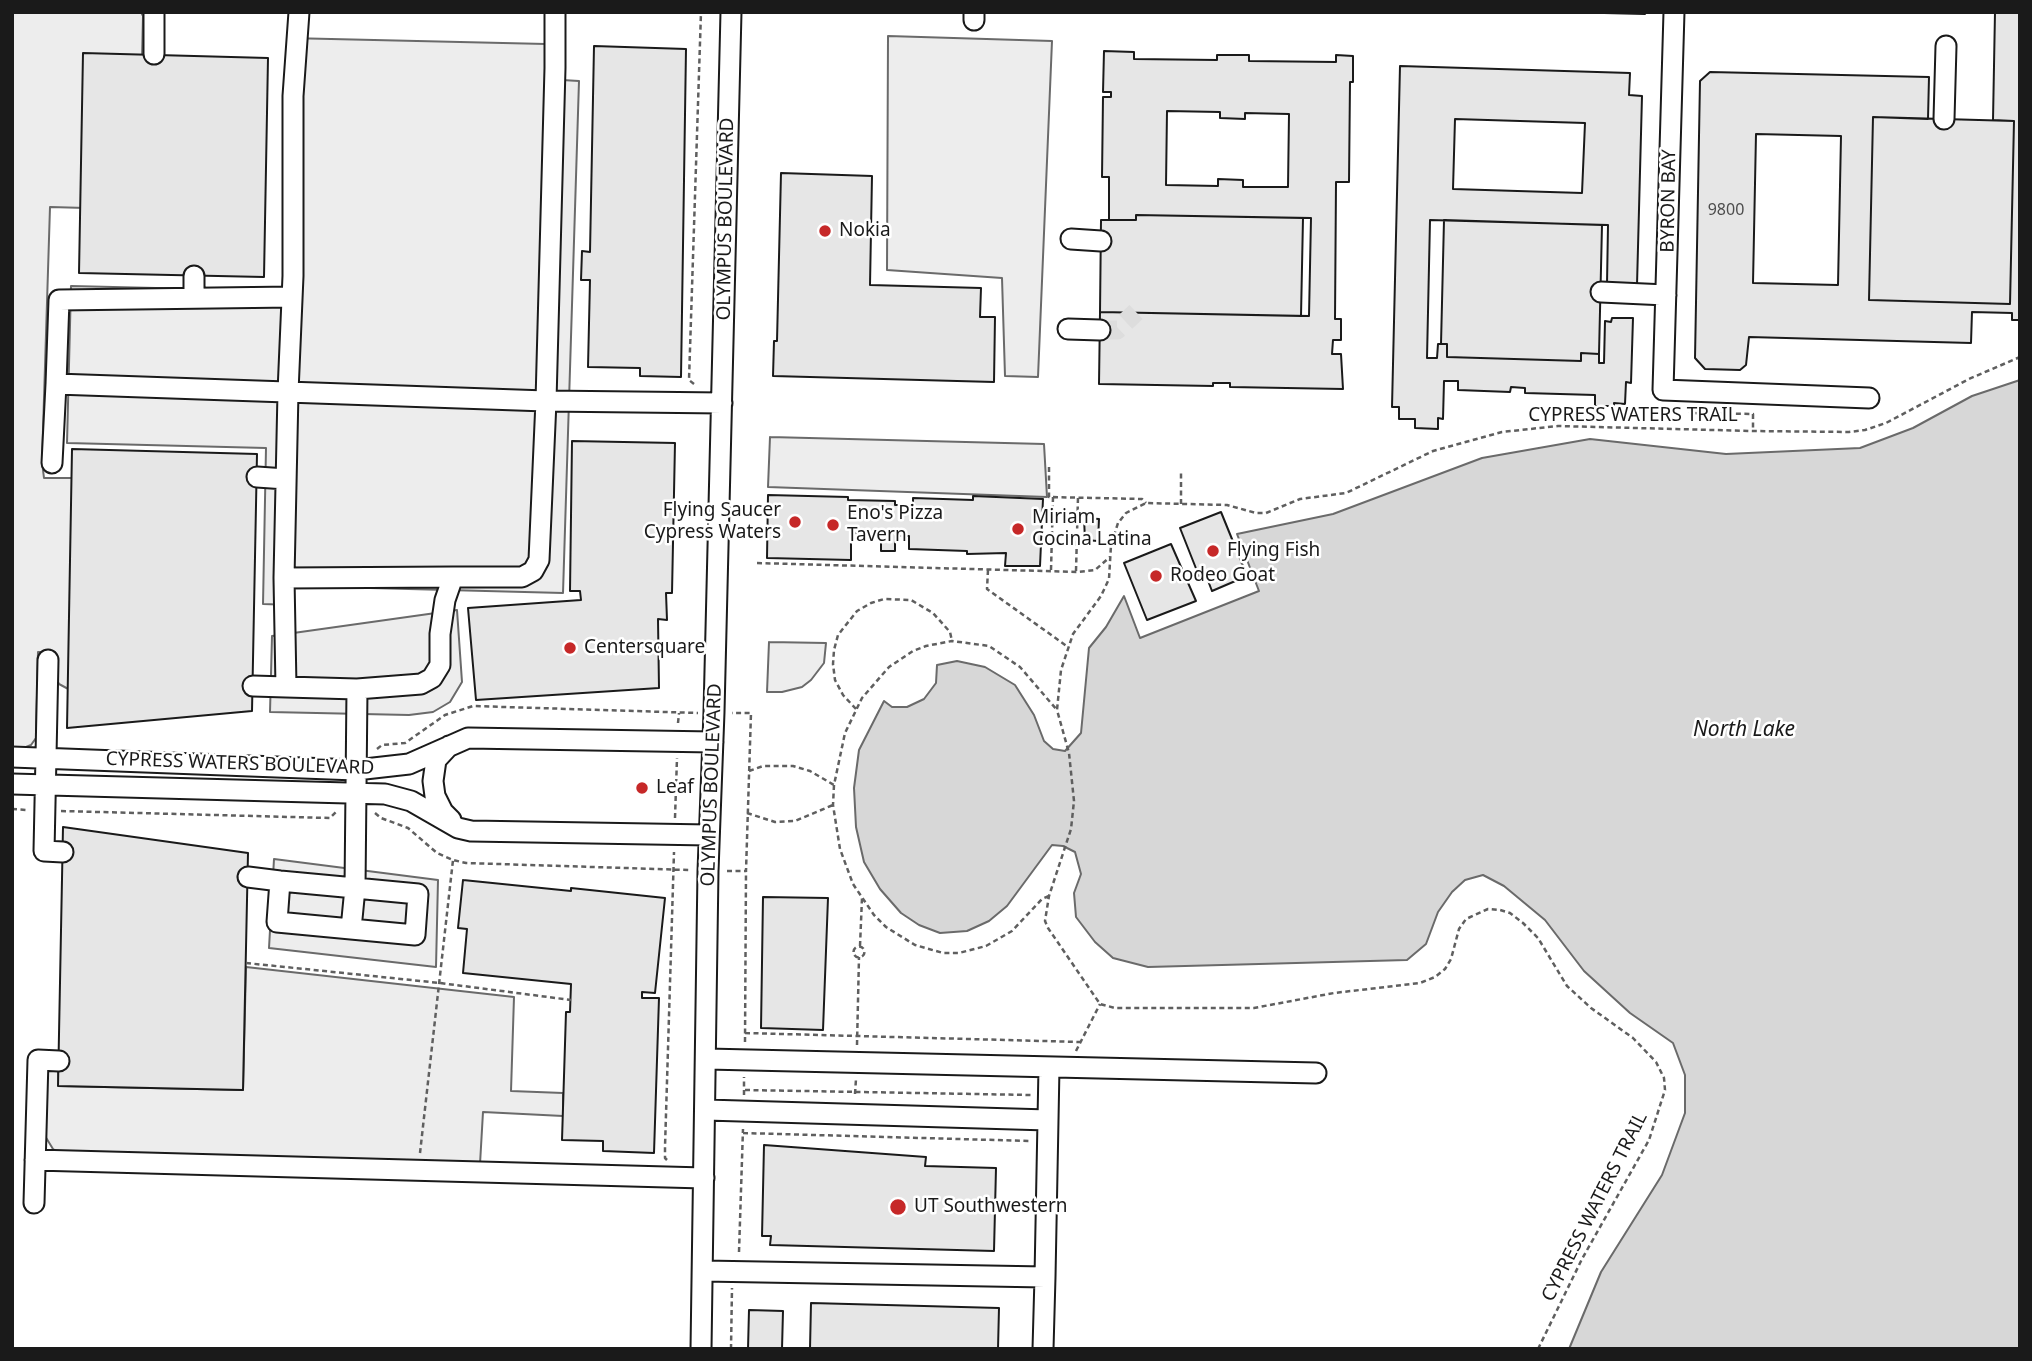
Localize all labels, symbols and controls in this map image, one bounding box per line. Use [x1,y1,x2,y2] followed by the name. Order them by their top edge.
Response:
[713,117,739,321] street label: OLYMPUS BOULEVARD
[1657,149,1681,253] street label: BYRON BAY
[1708,200,1744,220] house number: 9800
[839,220,891,242] place label: Nokia
[817,223,833,239] marker: Nokia
[1528,405,1738,427] street label: CYPRESS WATERS TRAIL
[644,500,781,544] place label: Flying Saucer Cypress Waters
[847,503,943,547] place label: Eno's Pizza Tavern
[1032,507,1152,551] place label: Miriam Cocina Latina
[787,514,803,530] marker: Flying Saucer Cypress Waters
[825,517,841,533] marker: Eno's Pizza Tavern
[1010,521,1026,537] marker: Miriam Cocina Latina
[1227,540,1320,562] place label: Flying Fish
[1205,543,1221,559] marker: Flying Fish
[1170,565,1275,587] place label: Rodeo Goat
[1148,568,1164,584] marker: Rodeo Goat
[584,637,705,659] place label: Centersquare
[562,640,578,656] marker: Centersquare
[697,683,727,887] street label: OLYMPUS BOULEVARD
[1693,717,1795,743] water label: North Lake
[105,748,375,780] street label: CYPRESS WATERS BOULEVARD
[656,777,694,799] place label: Leaf
[634,780,650,796] marker: Leaf
[1537,1109,1653,1305] street label: CYPRESS WATERS TRAIL
[914,1196,1068,1218] place label: UT Southwestern
[888,1197,908,1217] marker: UT Southwestern

